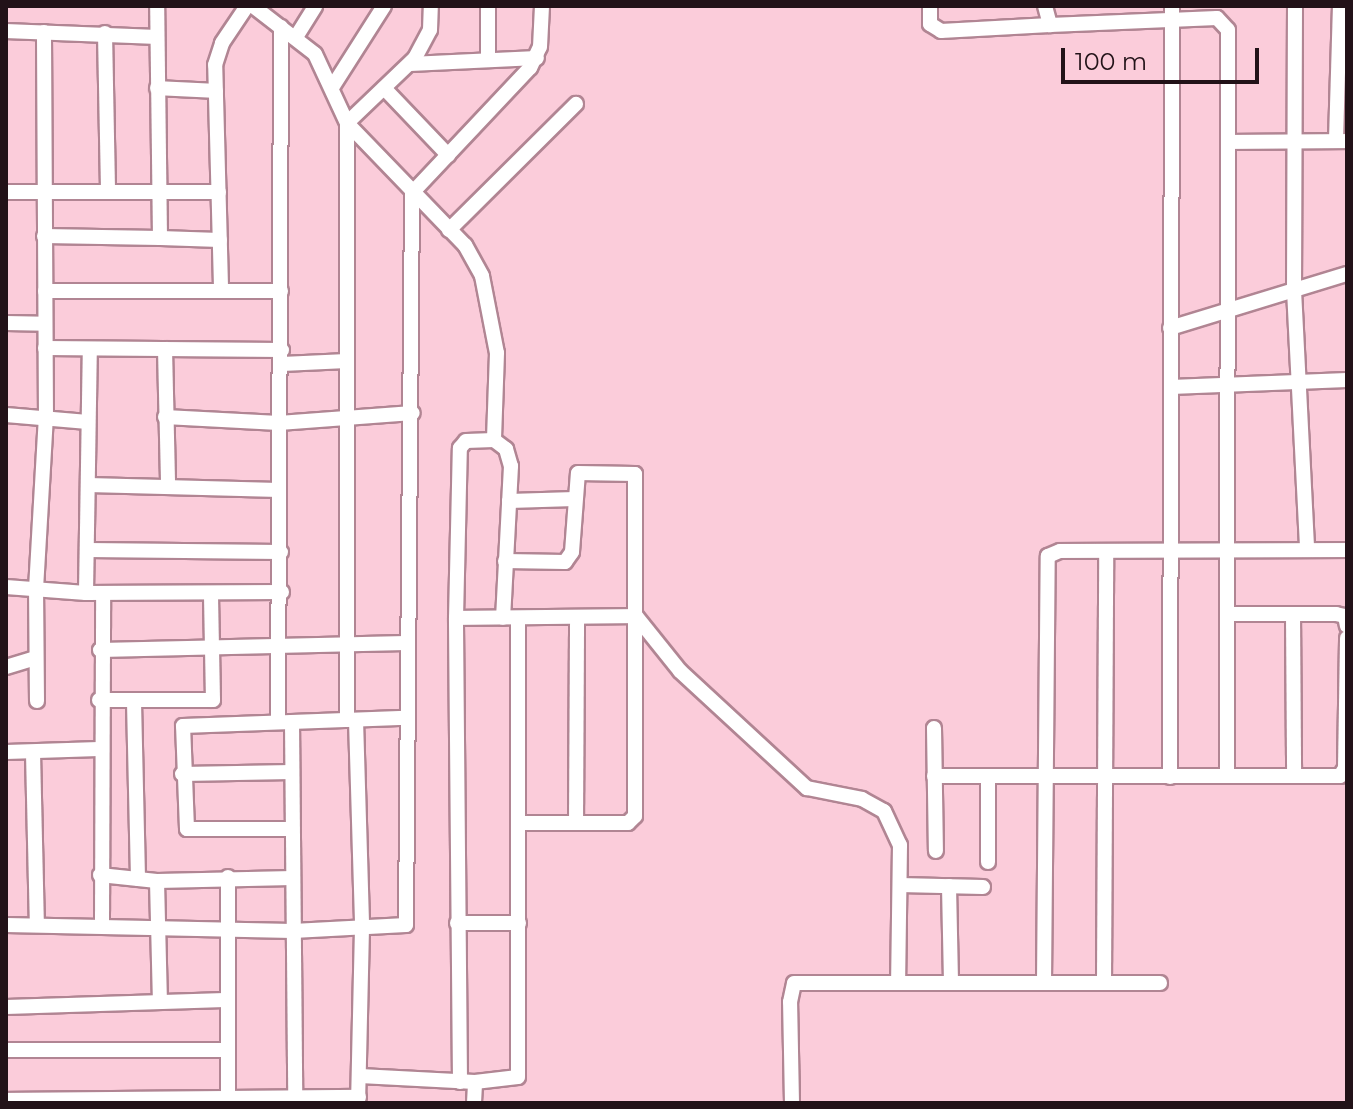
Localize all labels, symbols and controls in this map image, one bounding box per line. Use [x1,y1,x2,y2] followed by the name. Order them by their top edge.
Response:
[1065,32,1263,82] scale bar
[1075,47,1147,76] text: 100 m

